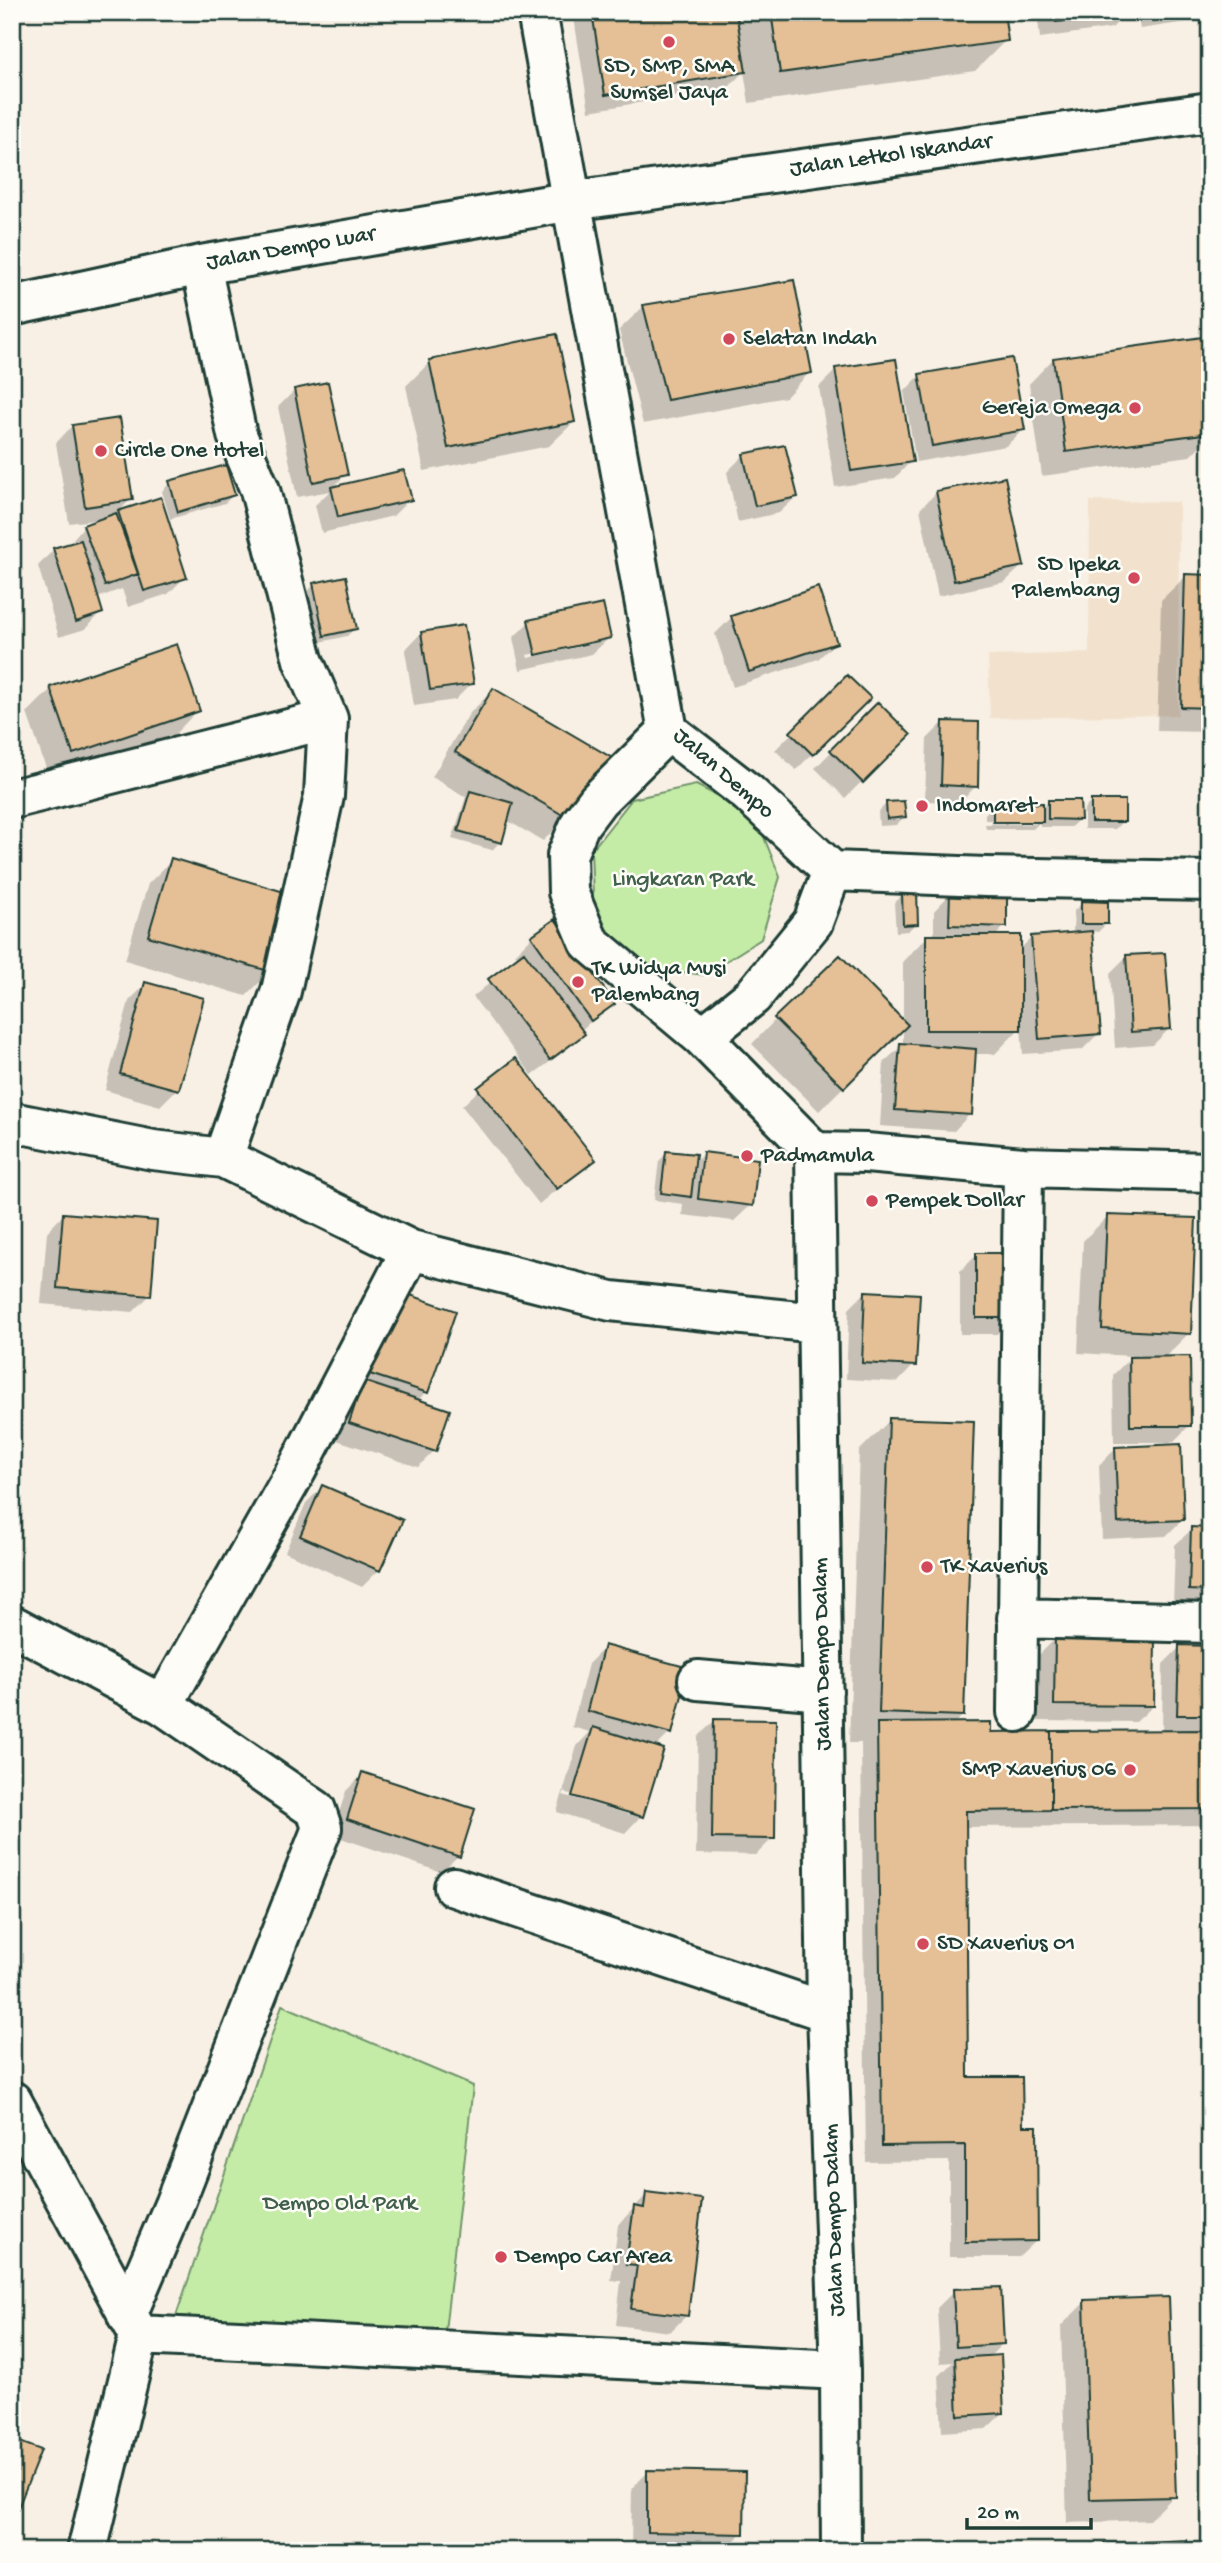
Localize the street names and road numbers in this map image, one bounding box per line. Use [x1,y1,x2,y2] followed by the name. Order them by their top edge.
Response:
[788,128,996,184] street label: Jalan Letkol Iskandar
[204,221,379,277] street label: Jalan Dempo Luar
[667,723,779,825] street label: Jalan Dempo
[808,1557,838,1751] street label: Jalan Dempo Dalam
[818,2123,852,2317] street label: Jalan Dempo Dalam

